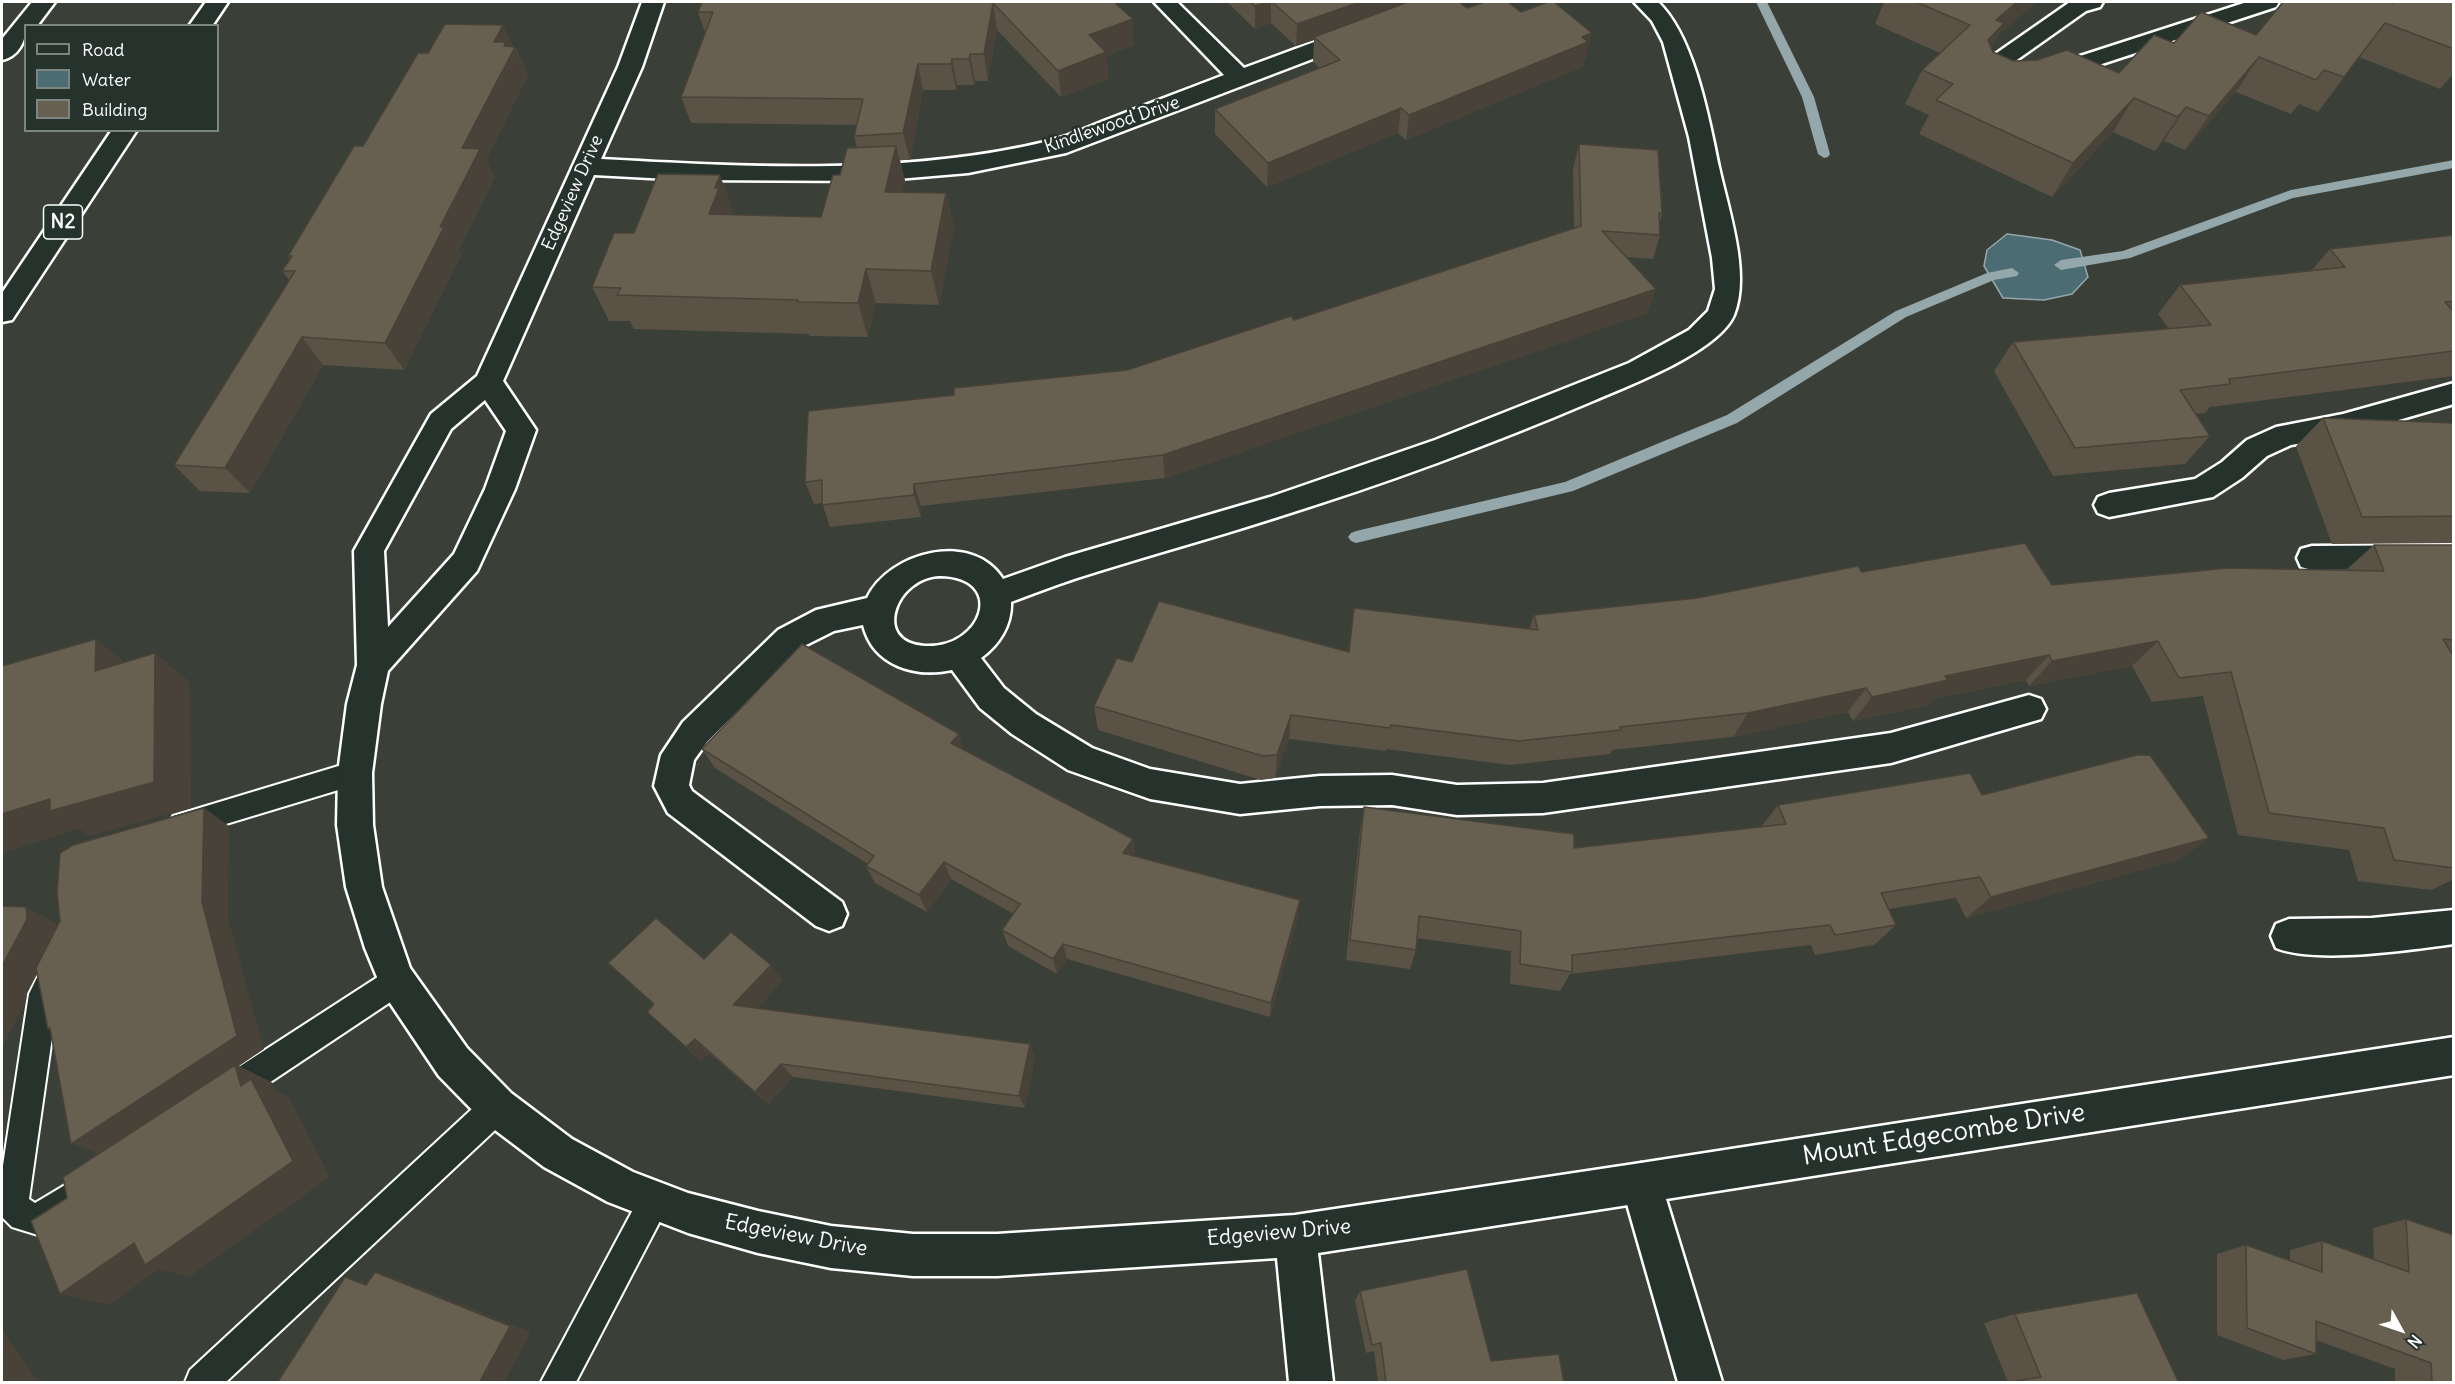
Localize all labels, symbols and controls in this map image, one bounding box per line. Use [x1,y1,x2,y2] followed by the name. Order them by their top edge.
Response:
[24,24,219,132] legend
[82,38,124,61] text: Road
[82,68,131,91] text: Water
[1041,92,1183,158] street label: Kindlewood Drive
[82,98,147,121] text: Building
[538,132,608,254] street label: Edgeview Drive
[44,205,82,239] road number: N2
[1801,1097,2087,1173] street label: Mount Edgecombe Drive
[723,1210,869,1262] street label: Edgeview Drive
[1206,1214,1352,1252] street label: Edgeview Drive
[2371,1300,2431,1360] north arrow
[2404,1331,2426,1352] text: N

